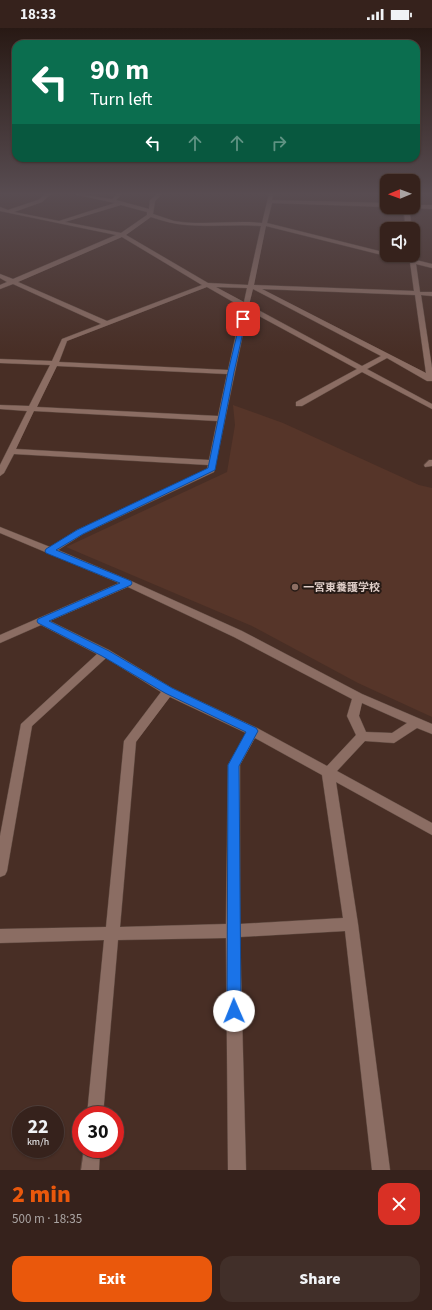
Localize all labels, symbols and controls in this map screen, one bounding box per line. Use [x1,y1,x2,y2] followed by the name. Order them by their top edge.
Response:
[20,4,56,25] text: 18:33
[90,50,149,90] text: 90 m
[24,56,76,108] icon: left
[90,87,152,112] text: Turn left
[142,132,164,154] icon: left
[184,132,206,154] icon: ahead
[226,132,248,154] icon: ahead
[268,132,290,154] icon: right
[380,174,420,214] north arrow
[380,174,420,262] map controls
[380,222,420,262] button: sound
[226,302,260,336] pin
[232,308,254,330] icon: arrive
[303,580,380,595] place label: 一宮東養護学校
[290,582,300,592] marker: 一宮東養護学校
[213,990,255,1032] position arrow
[72,1106,124,1158] speed limit sign: 30
[27,1113,49,1141] text: 22
[27,1135,49,1149] text: km/h
[12,1177,71,1212] text: 2 min
[378,1183,420,1225] button: close
[12,1210,82,1228] text: 500 m · 18:35
[12,1256,212,1302] button: Exit
[220,1256,420,1302] button: Share

